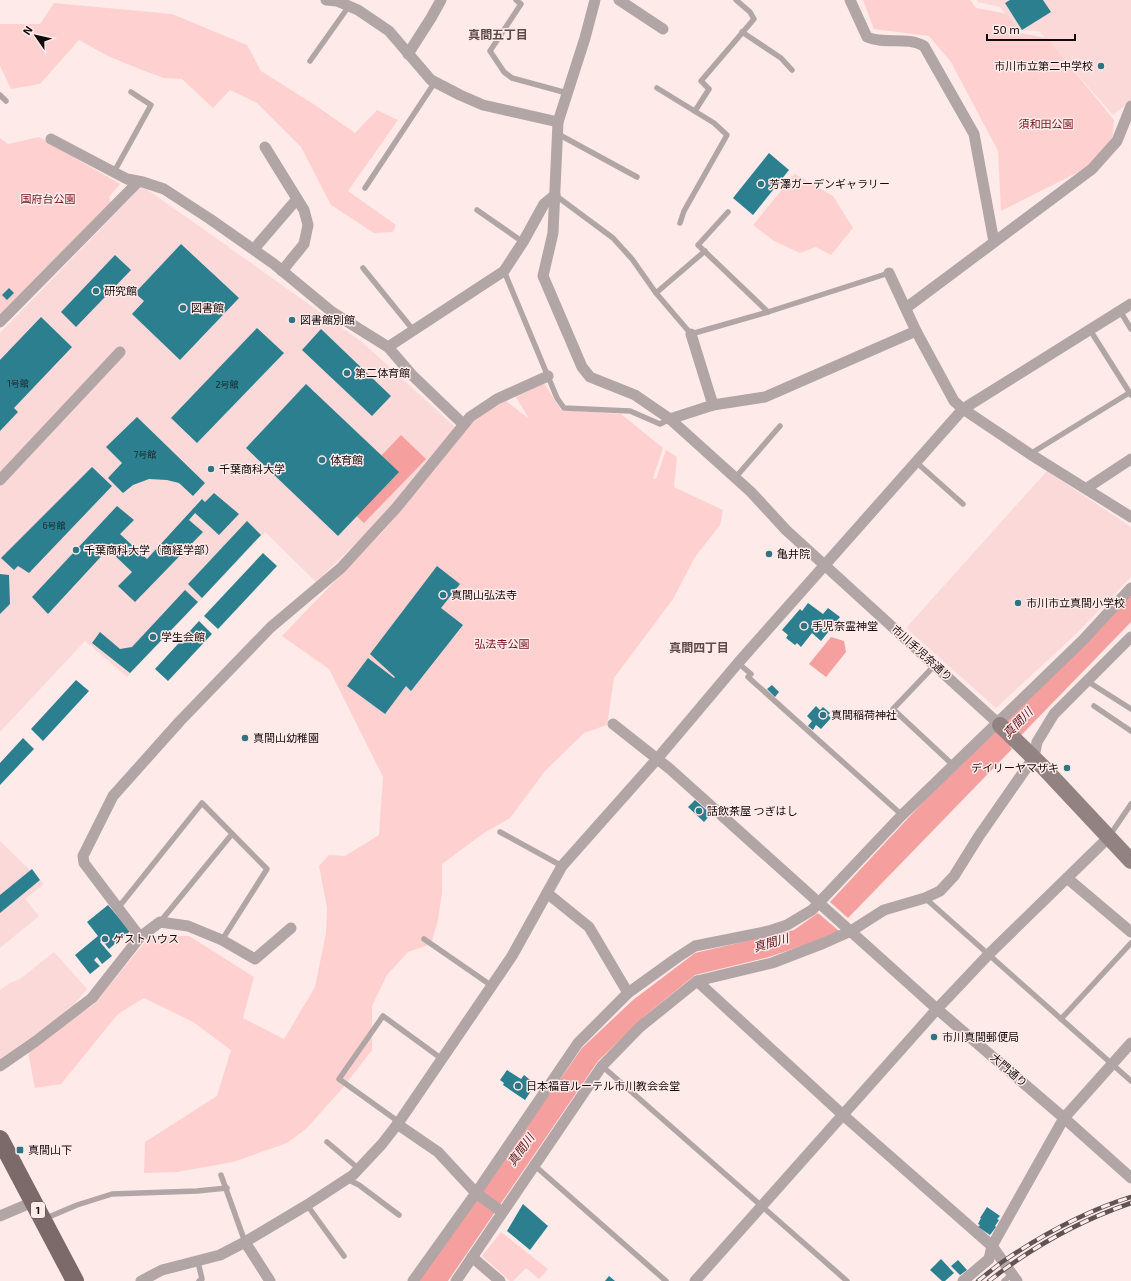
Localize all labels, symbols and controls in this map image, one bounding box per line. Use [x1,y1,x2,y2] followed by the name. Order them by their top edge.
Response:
[16,16,56,56] north arrow
[987,16,1075,42] scale bar
[993,22,1020,36] text: 50 m
[20,23,35,37] text: N
[468,27,528,41] district label: 真間五丁目
[994,59,1093,72] place label: 市川市立第二中学校
[1096,61,1106,71] marker: 市川市立第二中学校
[1019,117,1074,130] park label: 須和田公園
[769,177,890,190] place label: 芳澤ガーデンギャラリー
[756,179,766,189] marker: 芳澤ガーデンギャラリー
[21,192,76,205] park label: 国府台公園
[104,284,137,297] place label: 研究館
[91,286,101,296] marker: 研究館
[191,301,224,314] place label: 図書館
[178,303,188,313] marker: 図書館
[300,313,355,326] place label: 図書館別館
[287,315,297,325] marker: 図書館別館
[355,366,410,379] place label: 第二体育館
[342,368,352,378] marker: 第二体育館
[7,378,29,389] house number: 1号館
[215,379,239,390] house number: 2号館
[134,449,156,460] house number: 7号館
[330,453,363,466] place label: 体育館
[317,455,327,465] marker: 体育館
[219,462,285,475] place label: 千葉商科大学
[206,464,216,474] marker: 千葉商科大学
[42,520,66,531] house number: 6号館
[84,543,216,556] place label: 千葉商科大学（商経学部）
[71,545,81,555] marker: 千葉商科大学（商経学部）
[777,547,810,560] place label: 亀井院
[764,549,774,559] marker: 亀井院
[451,588,517,601] place label: 真間山弘法寺
[438,590,448,600] marker: 真間山弘法寺
[1026,596,1125,609] place label: 市川市立真間小学校
[1013,598,1023,608] marker: 市川市立真間小学校
[812,619,878,632] place label: 手児奈霊神堂
[799,621,809,631] marker: 手児奈霊神堂
[889,622,955,683] street label: 市川手児奈通り
[161,630,205,643] place label: 学生会館
[148,632,158,642] marker: 学生会館
[475,637,530,650] park label: 弘法寺公園
[669,640,729,654] district label: 真間四丁目
[1000,703,1036,740] water label: 真間川
[831,708,897,721] place label: 真間稲荷神社
[818,710,828,720] marker: 真間稲荷神社
[253,731,319,744] place label: 真間山幼稚園
[240,733,250,743] marker: 真間山幼稚園
[971,761,1059,774] place label: デイリーヤマザキ
[1062,763,1072,773] marker: デイリーヤマザキ
[707,804,797,817] place label: 話飲茶屋 つぎはし
[694,806,704,816] marker: 話飲茶屋 つぎはし
[751,930,792,954] water label: 真間川
[113,932,179,945] place label: ゲストハウス
[100,934,110,944] marker: ゲストハウス
[942,1030,1019,1043] place label: 市川真間郵便局
[929,1032,939,1042] marker: 市川真間郵便局
[988,1050,1030,1089] street label: 大門通り
[526,1079,680,1092] place label: 日本福音ルーテル市川教会会堂
[513,1081,523,1091] marker: 日本福音ルーテル市川教会会堂
[504,1129,538,1168] water label: 真間川
[28,1143,72,1156] place label: 真間山下
[15,1145,25,1155] marker: 真間山下
[31,1202,45,1218] road number: 1

